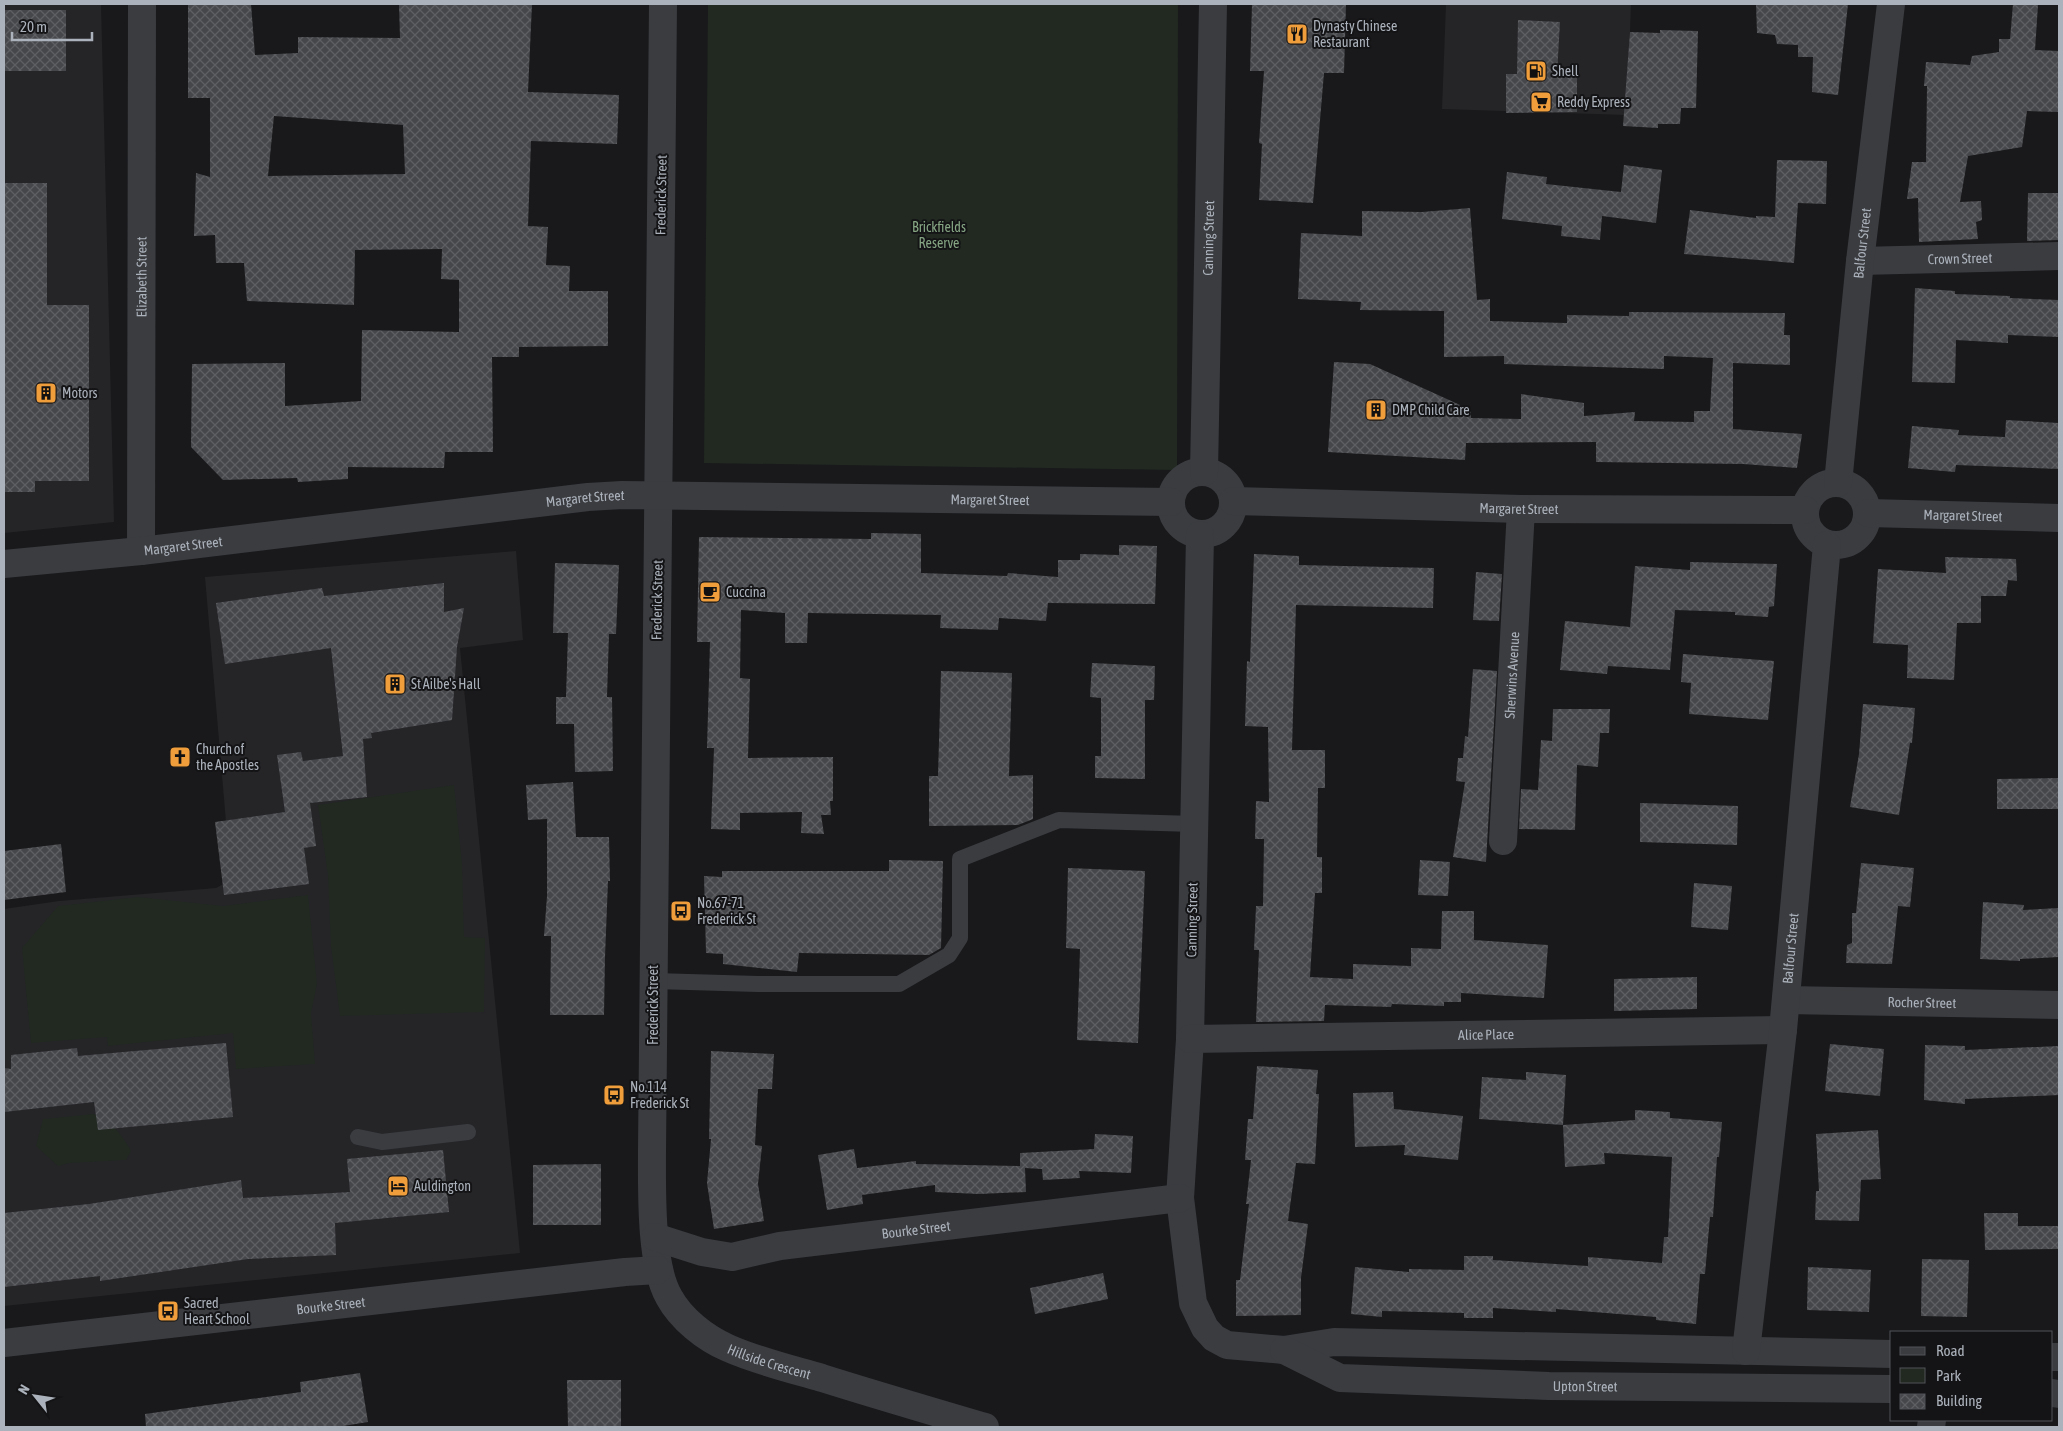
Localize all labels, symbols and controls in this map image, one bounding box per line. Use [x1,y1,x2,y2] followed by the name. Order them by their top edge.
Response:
[12,10,92,42] scale bar
[20,18,47,35] text: 20 m
[1313,18,1397,50] place label: Dynasty Chinese Restaurant
[1285,22,1309,46] restaurant icon: Dynasty Chinese Restaurant
[1524,59,1548,83] fuel station icon: Shell
[1552,63,1579,79] place label: Shell
[1529,90,1553,114] supermarket icon: Reddy Express
[1557,94,1630,110] place label: Reddy Express
[652,155,670,235] street label: Frederick Street
[1200,200,1217,276] street label: Canning Street
[1850,207,1874,279] street label: Balfour Street
[912,219,966,251] park label: Brickfields Reserve
[133,236,150,318] street label: Elizabeth Street
[1927,250,1993,267] street label: Crown Street
[34,381,58,405] building icon: Motors
[62,385,98,401] place label: Motors
[1364,398,1388,422] building icon: DMP Child Care
[1392,402,1470,418] place label: DMP Child Care
[545,487,625,510] street label: Margaret Street
[950,491,1030,508] street label: Margaret Street
[1479,500,1558,517] street label: Margaret Street
[1923,506,2003,525] street label: Margaret Street
[143,533,223,559] street label: Margaret Street
[648,560,666,640] street label: Frederick Street
[698,580,722,604] cafe icon: Cuccina
[726,584,766,600] place label: Cuccina
[1502,631,1522,719] street label: Sherwins Avenue
[383,672,407,696] building icon: St Ailbe's Hall
[411,676,481,692] place label: St Ailbe's Hall
[196,741,259,773] place label: Church of the Apostles
[168,745,192,769] church icon: Church of the Apostles
[1183,882,1201,958] street label: Canning Street
[697,895,756,927] place label: No.67-71 Frederick St
[669,899,693,923] bus stop icon: No.67-71 Frederick St
[1779,912,1802,985] street label: Balfour Street
[645,965,661,1045] street label: Frederick Street
[1887,994,1957,1011] street label: Rocher Street
[1458,1026,1514,1043] street label: Alice Place
[630,1079,689,1111] place label: No.114 Frederick St
[602,1083,626,1107] bus stop icon: No.114 Frederick St
[386,1174,410,1198] hotel icon: Auldington
[414,1178,471,1194] place label: Auldington
[881,1218,951,1242] street label: Bourke Street
[296,1294,366,1318] street label: Bourke Street
[184,1295,250,1327] place label: Sacred Heart School
[156,1299,180,1323] bus stop icon: Sacred Heart School
[1890,1331,2053,1421] legend
[725,1341,813,1382] street label: Hillside Crescent
[1936,1342,1965,1359] text: Road
[1936,1367,1961,1384] text: Park
[10,1371,60,1421] north arrow
[1553,1378,1618,1395] street label: Upton Street
[15,1382,33,1397] text: N
[1936,1392,1982,1409] text: Building

